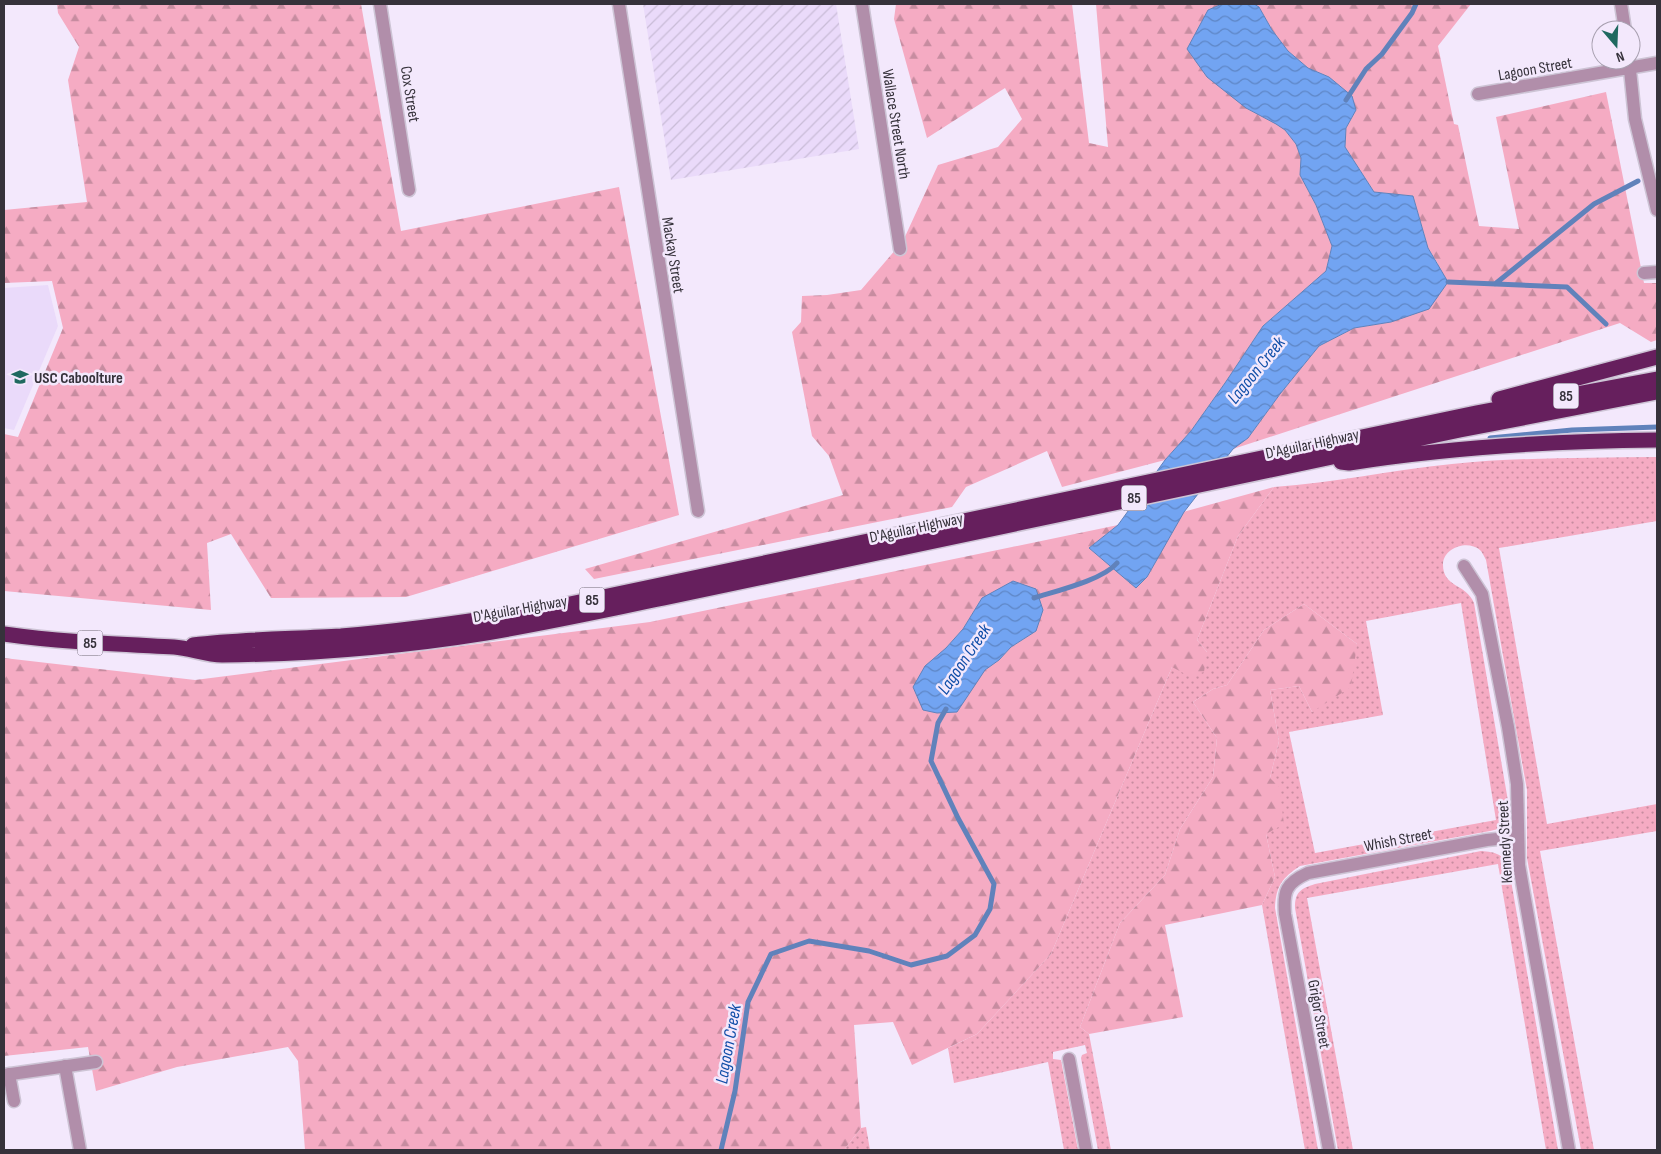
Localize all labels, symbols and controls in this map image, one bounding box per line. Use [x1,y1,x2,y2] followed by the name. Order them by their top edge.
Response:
[1591,20,1641,70] north arrow
[1614,48,1626,66] text: N
[1497,54,1574,85] street label: Lagoon Street
[396,65,423,124] street label: Cox Street
[877,68,914,181] street label: Wallace Street North
[657,216,688,295] street label: Mackay Street
[1223,332,1291,408] water label: Lagoon Creek
[10,367,30,387] school or university icon: USC Caboolture
[34,369,123,388] place label: USC Caboolture
[1554,384,1578,408] road number: 85
[1264,425,1361,464] street label: D'Aguilar Highway
[1122,486,1146,510] road number: 85
[868,509,965,548] street label: D'Aguilar Highway
[580,588,604,612] road number: 85
[472,592,569,627] street label: D'Aguilar Highway
[933,619,996,698] water label: Lagoon Creek
[78,630,102,656] road number: 85
[1494,800,1517,884] street label: Kennedy Street
[1363,825,1434,856] street label: Whish Street
[1303,978,1334,1050] street label: Grigor Street
[711,1002,746,1085] water label: Lagoon Creek

